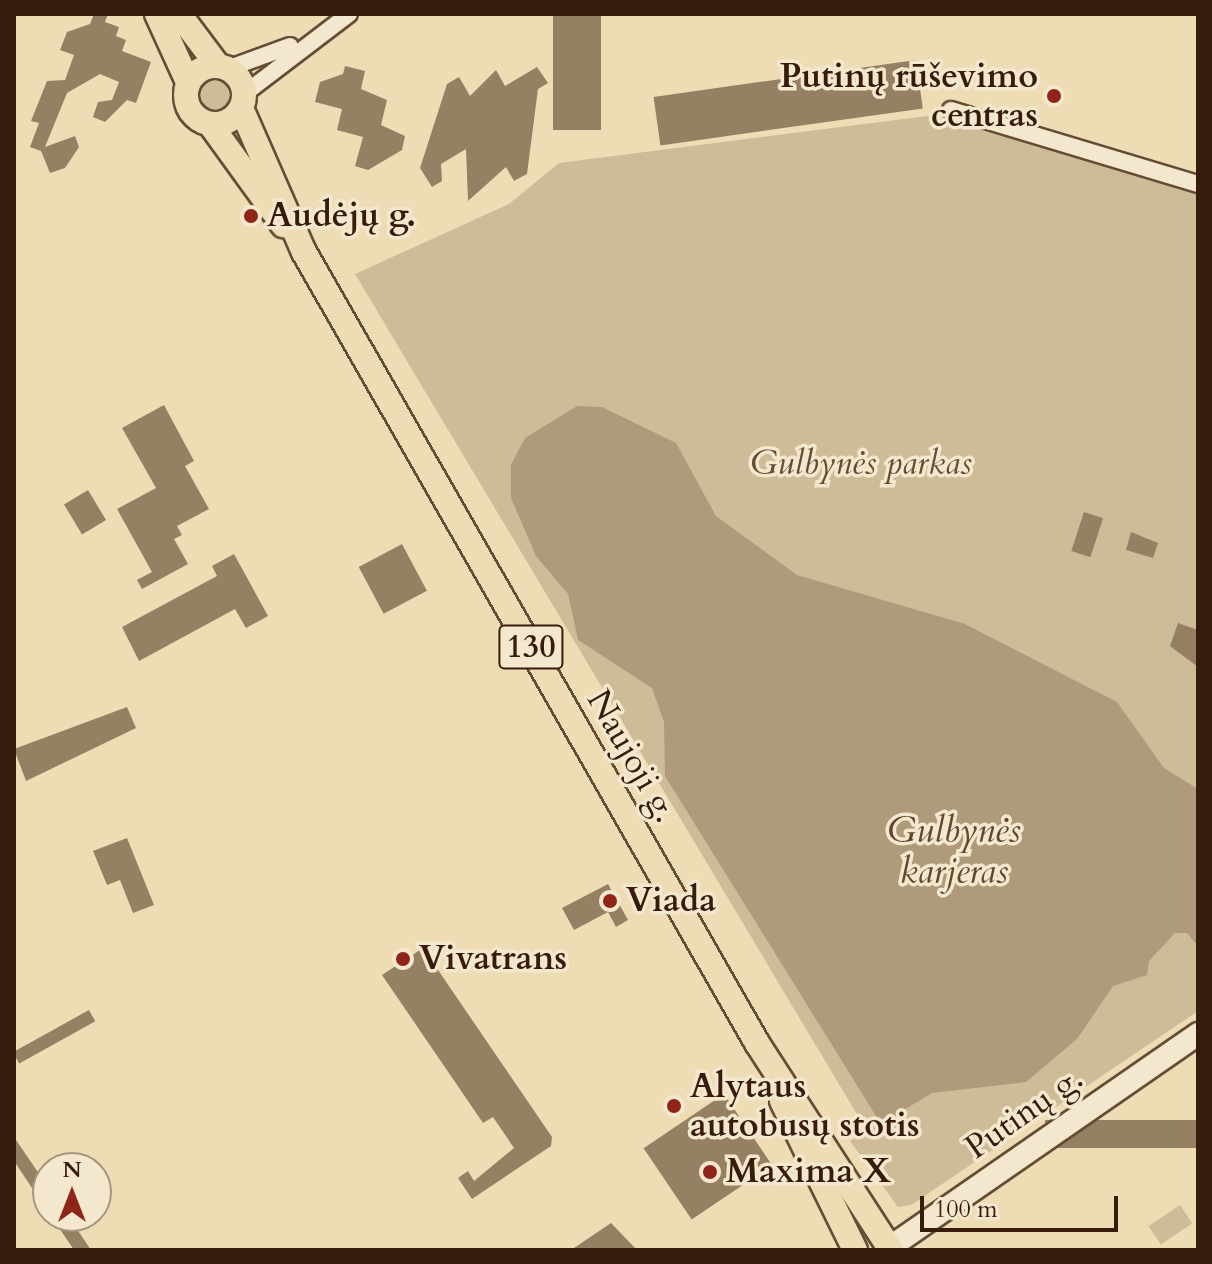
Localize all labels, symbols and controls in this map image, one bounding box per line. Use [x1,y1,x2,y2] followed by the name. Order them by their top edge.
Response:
[780,56,1038,136] place label: Putinų rūševimo centras
[1045,87,1063,105] marker: Putinų rūševimo centras
[267,196,416,236] place label: Audėjų g.
[242,207,260,225] marker: Audėjų g.
[750,444,972,484] park label: Gulbynės parkas
[497,619,565,675] road number: 130
[578,682,686,830] street label: Naujoji g.
[887,808,1021,893] water label: Gulbynės karjeras
[626,881,716,921] place label: Viada
[601,892,619,910] marker: Viada
[419,939,567,979] place label: Vivatrans
[394,950,412,968] marker: Vivatrans
[957,1058,1091,1168] street label: Putinų g.
[690,1066,920,1146] place label: Alytaus autobusų stotis
[665,1097,683,1115] marker: Alytaus autobusų stotis
[32,1152,112,1232] north arrow
[726,1152,891,1192] place label: Maxima X
[62,1155,82,1185] text: N
[701,1163,719,1181] marker: Maxima X
[924,1180,1122,1230] scale bar
[934,1193,998,1226] text: 100 m

